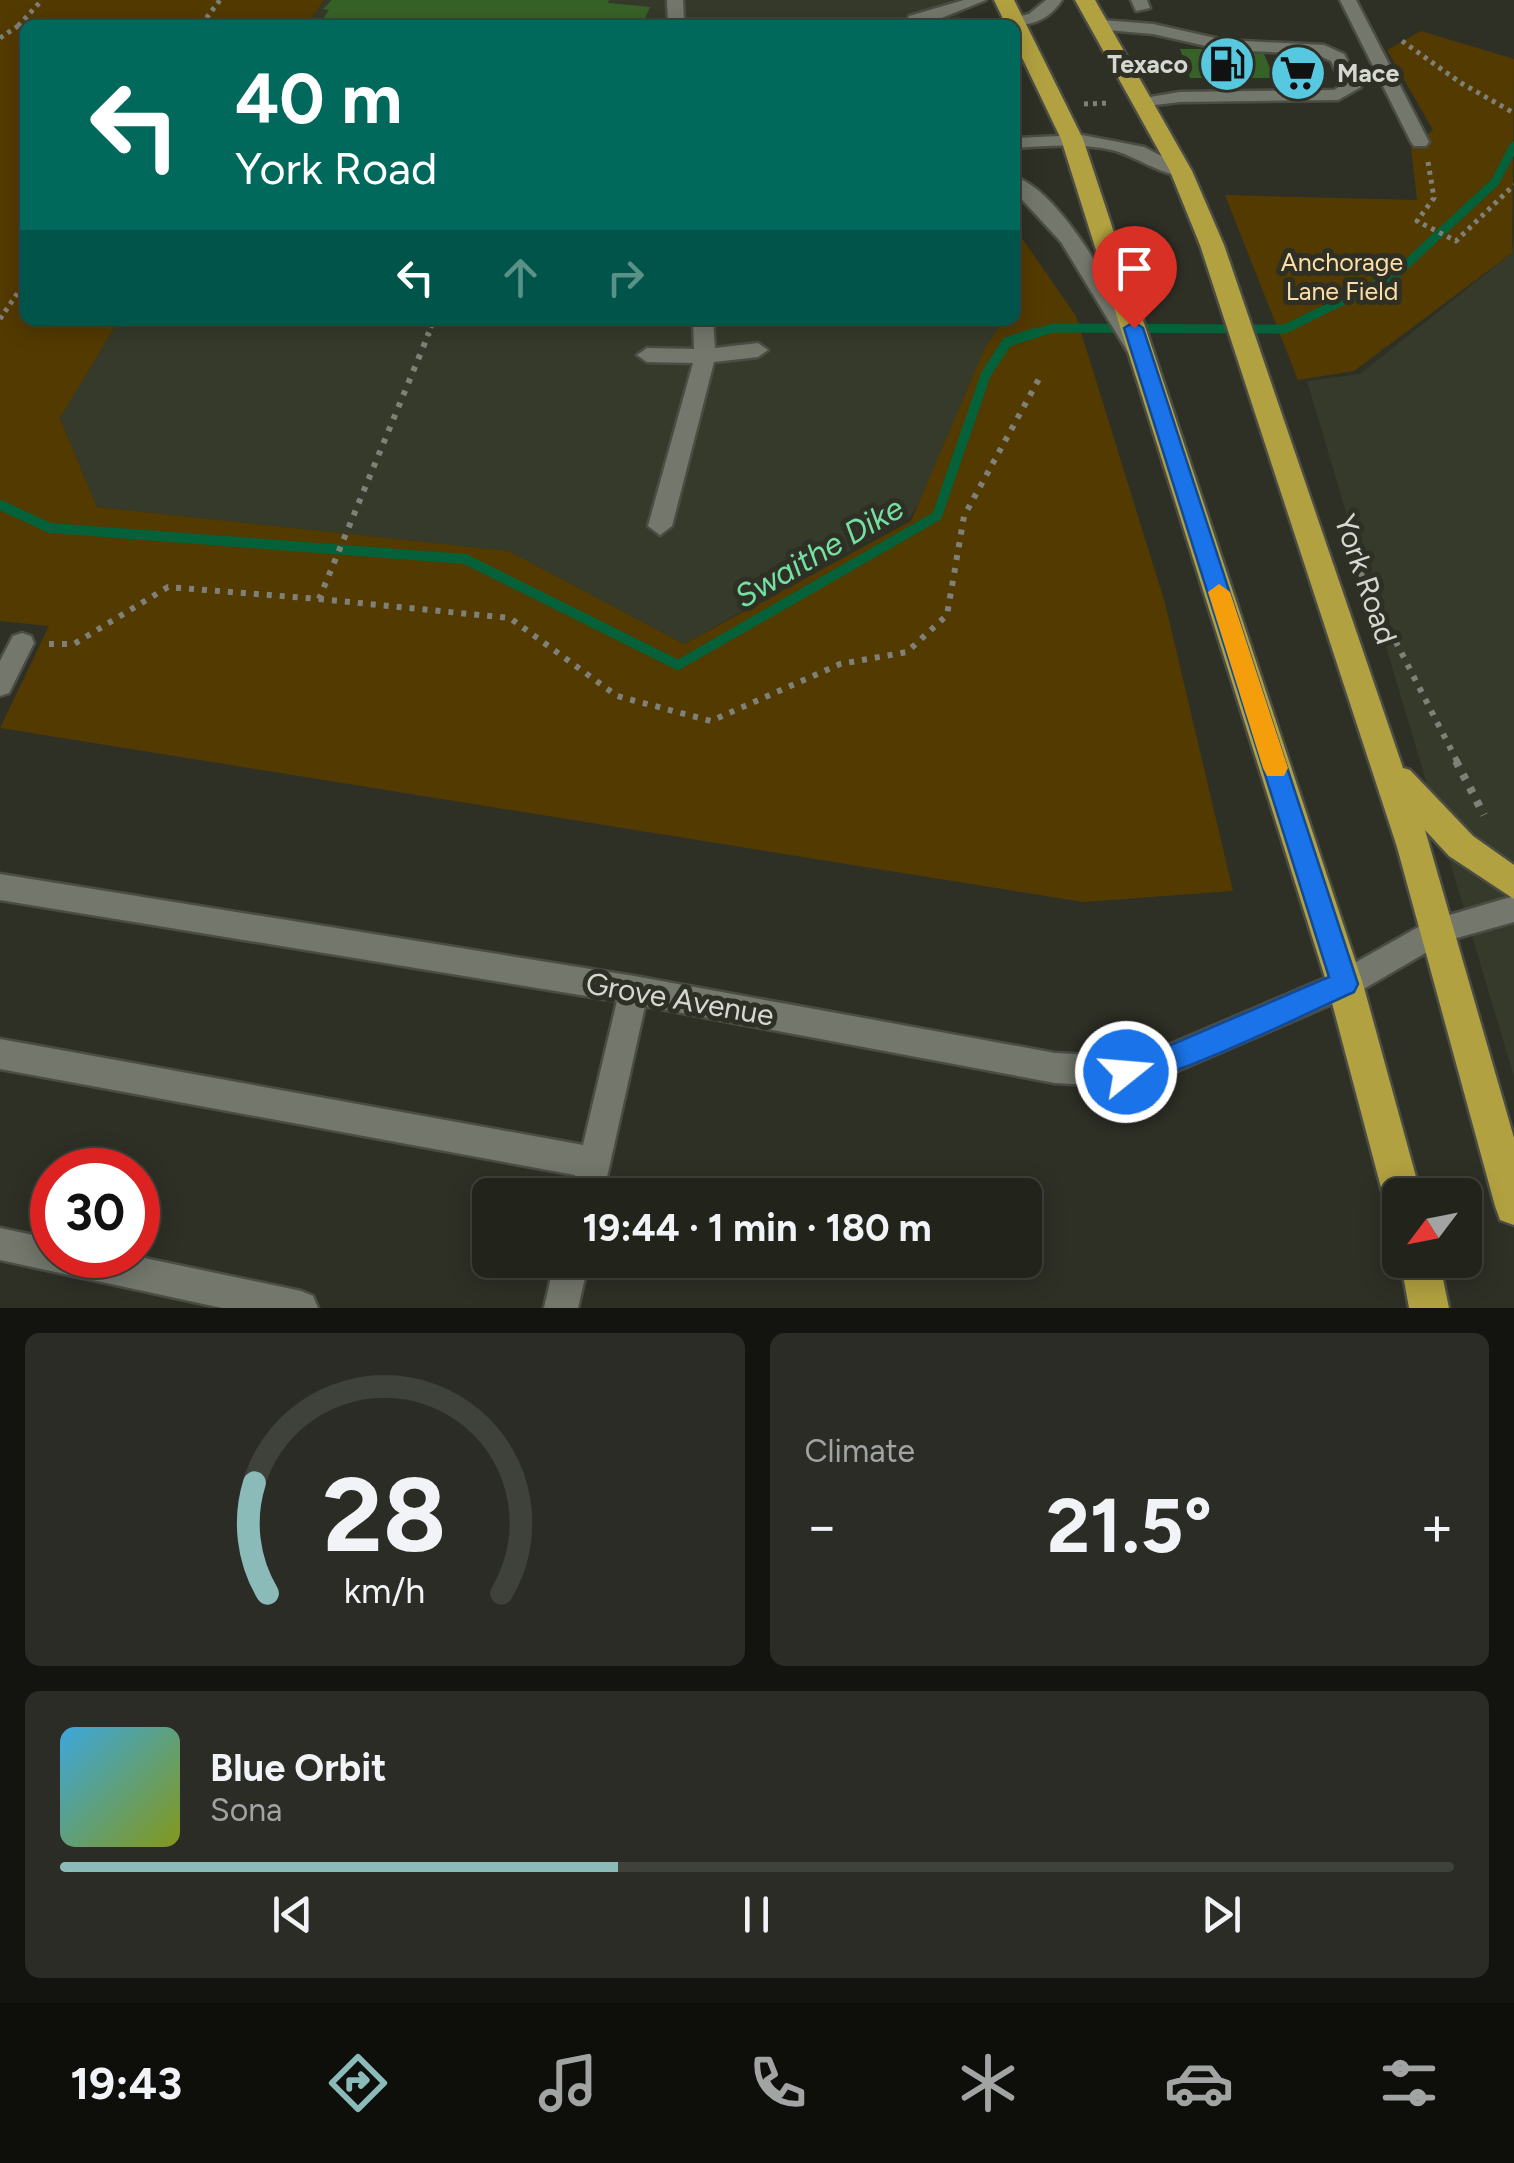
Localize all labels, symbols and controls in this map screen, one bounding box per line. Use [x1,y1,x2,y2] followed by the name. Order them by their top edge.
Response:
[1197,34,1257,94] fuel station icon: Texaco
[1268,43,1328,103] supermarket icon: Mace
[1107,49,1188,79] place label: Texaco
[235,56,402,141] text: 40 m
[1337,58,1399,88] place label: Mace
[70,60,200,190] icon: left
[235,141,437,195] text: York Road
[1092,226,1177,329] pin
[1107,241,1162,296] icon: arrive
[1281,247,1403,306] park label: Anchorage Lane Field
[388,250,443,305] icon: left
[493,250,548,305] icon: ahead
[598,250,653,305] icon: right
[728,488,910,616] water label: Swaithe Dike
[1327,509,1405,649] street label: York Road
[583,964,777,1034] street label: Grove Avenue
[1074,1020,1178,1124] position arrow
[30,1148,160,1278] speed limit sign: 30
[1382,1178,1482,1278] north arrow
[1382,1178,1482,1278] map controls
[582,1205,932,1251] text: 19:44 · 1 min · 180 m
[805,1432,915,1470] text: Climate
[323,1452,447,1577] text: 28
[1046,1481,1212,1571] text: 21.5°
[805,1493,839,1559] text: −
[1420,1493,1454,1559] text: +
[344,1569,426,1612] text: km/h
[210,1745,386,1791] text: Blue Orbit
[210,1791,282,1829] text: Sona
[265,1887,320,1942] icon: previous
[729,1887,784,1942] icon: pause
[1194,1887,1249,1942] icon: next
[323,2048,393,2118] icon: directions
[533,2048,603,2118] icon: music
[743,2048,813,2118] icon: phone
[953,2048,1023,2118] icon: climate
[1164,2048,1234,2118] icon: car
[1374,2048,1444,2118] icon: filters
[70,2056,182,2110] text: 19:43

